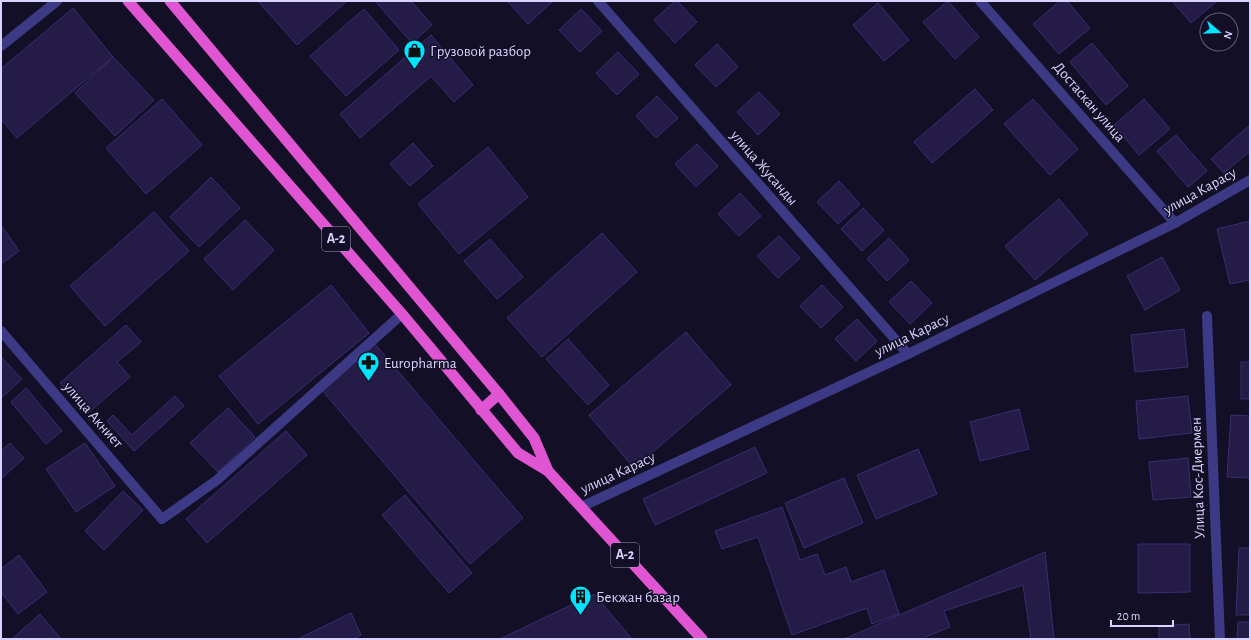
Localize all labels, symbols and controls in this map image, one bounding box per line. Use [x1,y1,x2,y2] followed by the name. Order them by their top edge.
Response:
[1199,12,1239,52] north arrow
[1222,30,1234,41] text: N
[401,38,427,71] shop icon: Грузовой разбор
[430,44,531,59] place label: Грузовой разбор
[1050,59,1128,145] street label: Достаскан улица
[727,127,800,208] street label: улица Жусанды
[1160,165,1239,218] street label: улица Карасу
[322,227,350,251] road number: A-2
[872,310,952,360] street label: улица Карасу
[355,350,381,383] pharmacy icon: Europharma
[384,356,457,371] place label: Europharma
[60,378,126,451] street label: улица Акниет
[1188,417,1208,539] street label: Улица Кос-Диермен
[577,449,658,497] street label: улица Карасу
[611,543,639,567] road number: A-2
[567,584,593,617] building icon: Бекжан базар
[596,590,680,605] place label: Бекжан базар
[1111,602,1173,628] scale bar
[1117,610,1140,622] text: 20 m

